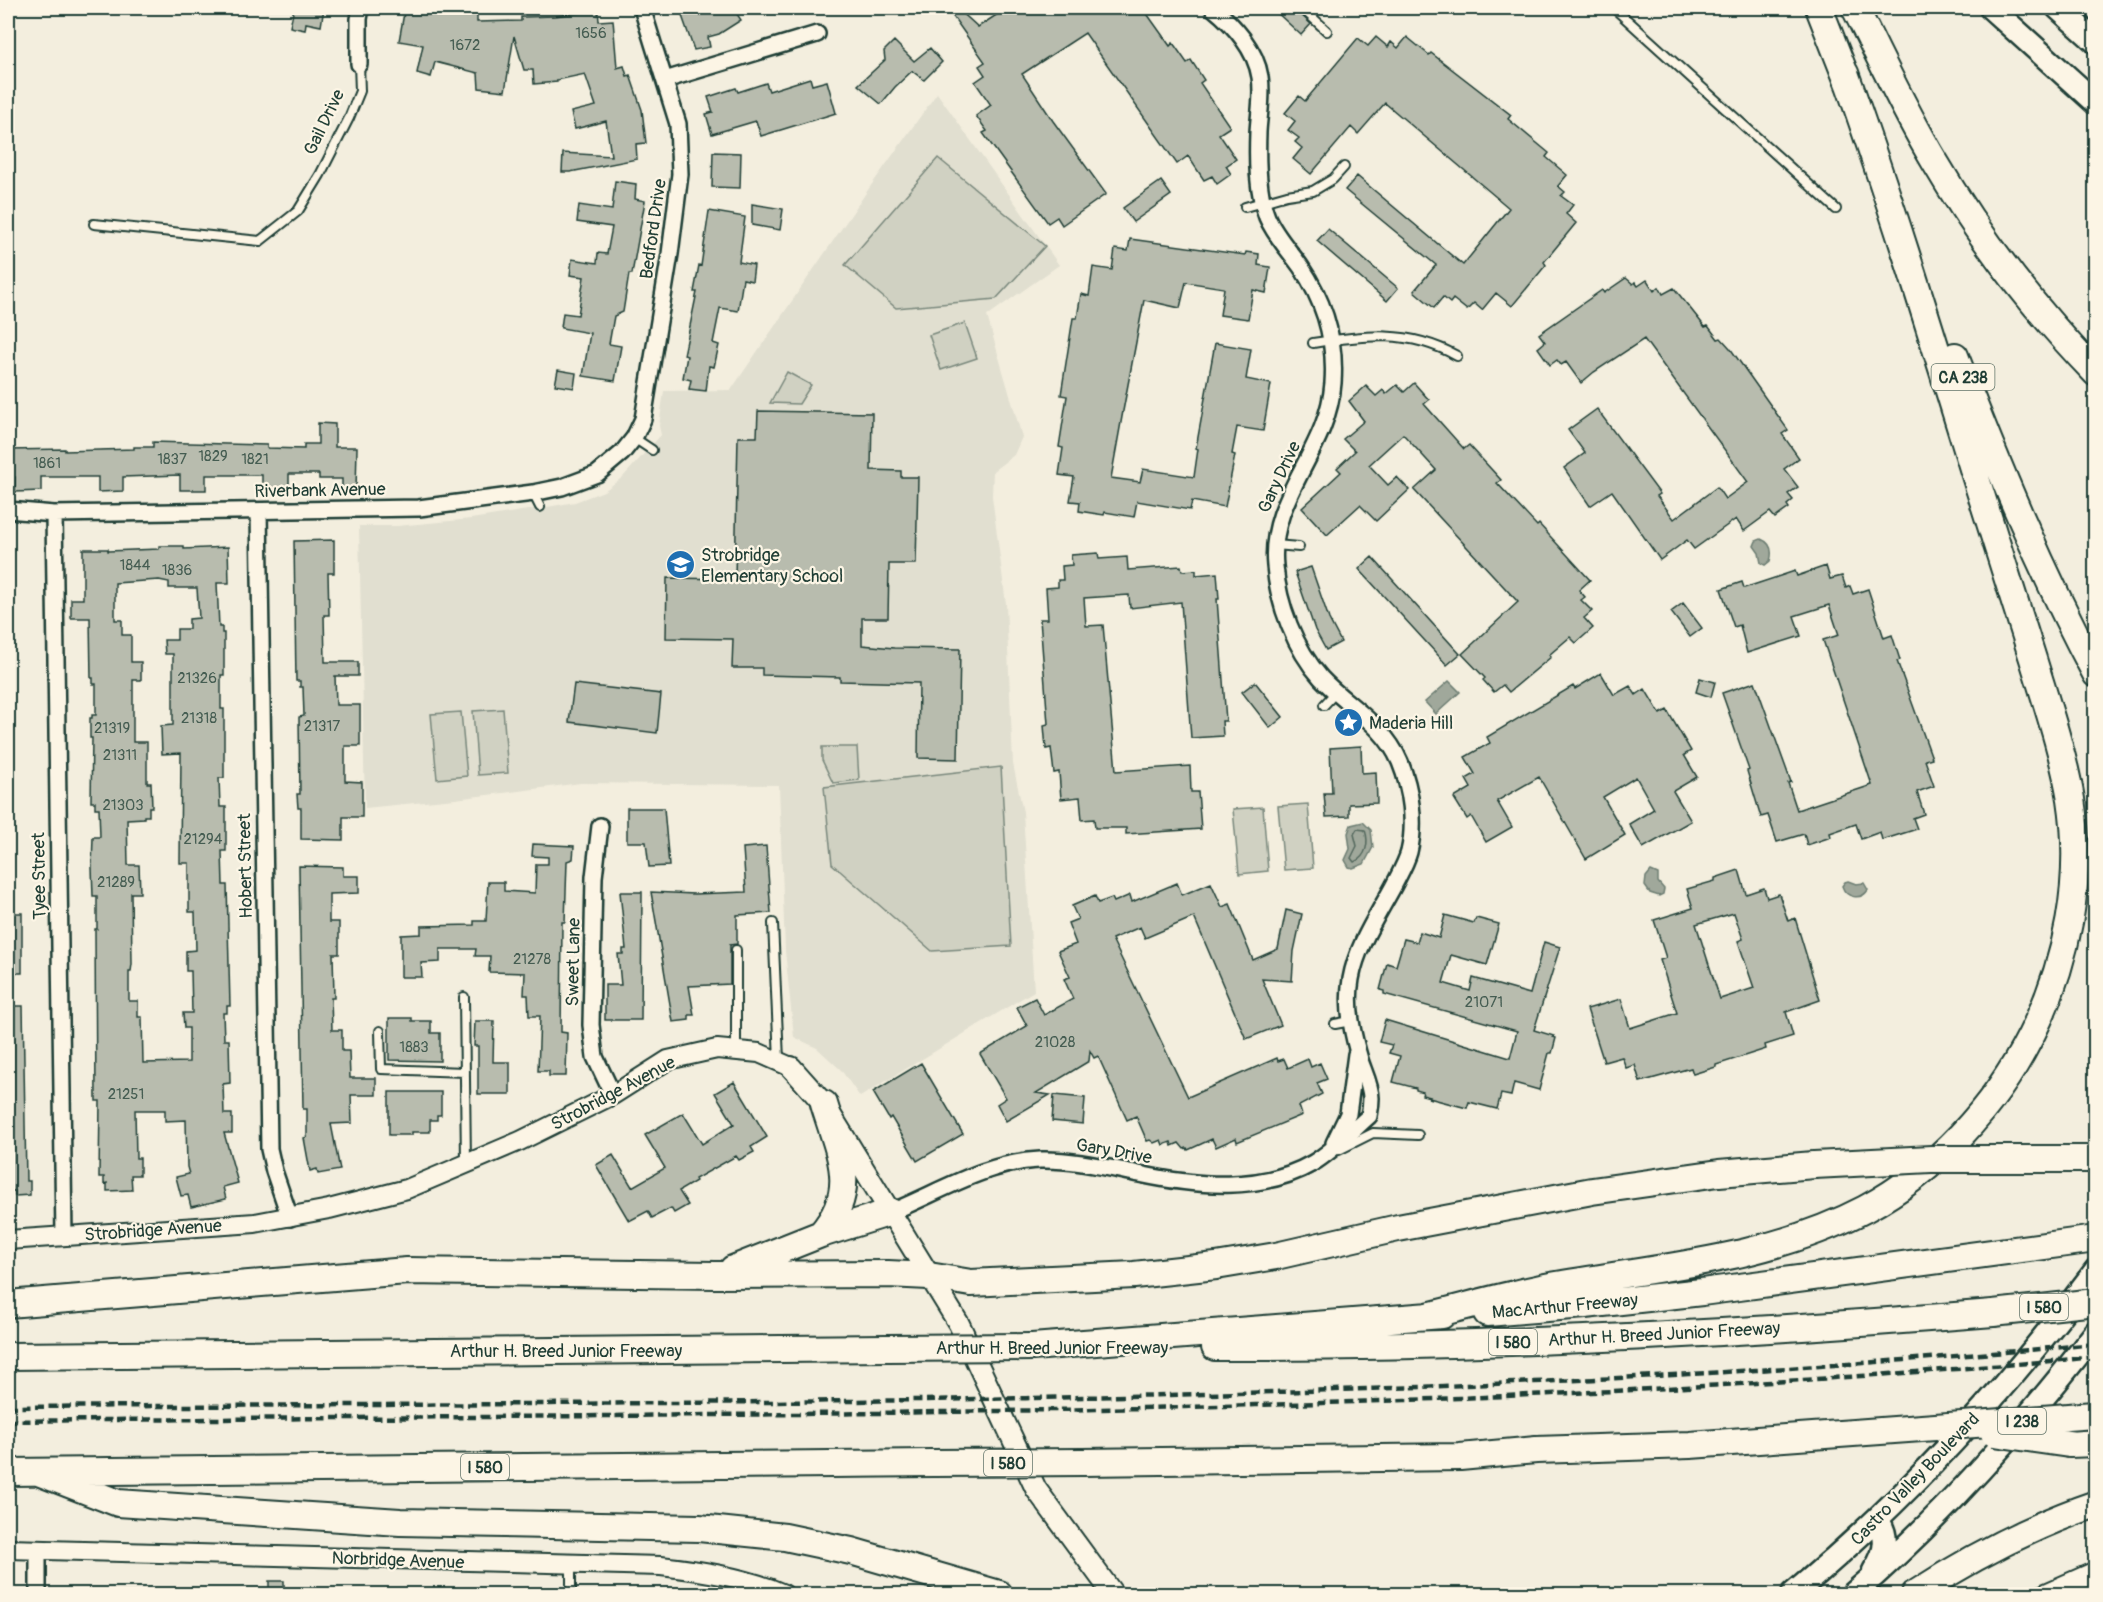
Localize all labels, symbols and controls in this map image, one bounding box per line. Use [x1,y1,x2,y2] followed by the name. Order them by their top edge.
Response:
[575,24,607,43] house number: 1656
[450,36,480,55] house number: 1672
[299,86,350,159] street label: Gail Drive
[635,177,672,281] street label: Bedford Drive
[1932,364,1994,390] road number: CA 238
[1253,437,1306,517] street label: Gary Drive
[198,447,228,466] house number: 1829
[157,450,187,469] house number: 1837
[241,450,269,469] house number: 1821
[33,454,61,473] house number: 1861
[254,478,386,503] street label: Riverbank Avenue
[701,544,843,588] place label: Strobridge Elementary School
[664,549,696,581] school or university icon: Strobridge Elementary School
[120,556,151,575] house number: 1844
[162,561,192,580] house number: 1836
[177,669,217,688] house number: 21326
[1332,707,1364,739] place icon: Maderia Hill
[181,709,217,728] house number: 21318
[1369,712,1453,735] place label: Maderia Hill
[304,717,340,736] house number: 21317
[94,719,130,738] house number: 21319
[103,746,137,765] house number: 21311
[102,796,144,815] house number: 21303
[233,812,258,919] street label: Hobert Street
[183,830,223,849] house number: 21294
[27,831,52,920] street label: Tyee Street
[97,873,135,892] house number: 21289
[561,917,586,1007] street label: Sweet Lane
[513,950,551,969] house number: 21278
[1465,993,1503,1012] house number: 21071
[1035,1033,1076,1052] house number: 21028
[399,1038,429,1057] house number: 1883
[547,1051,680,1136] street label: Strobridge Avenue
[108,1085,144,1104] house number: 21251
[1074,1134,1154,1170] street label: Gary Drive
[83,1214,223,1247] street label: Strobridge Avenue
[1491,1289,1639,1324] street label: MacArthur Freeway
[2020,1294,2068,1320] road number: I 580
[1547,1317,1781,1352] street label: Arthur H. Breed Junior Freeway
[1489,1329,1537,1355] road number: I 580
[936,1337,1169,1360] street label: Arthur H. Breed Junior Freeway
[450,1340,683,1363] street label: Arthur H. Breed Junior Freeway
[1846,1408,1985,1551] street label: Castro Valley Boulevard
[1998,1408,2046,1434] road number: I 238
[984,1450,1032,1476] road number: I 580
[461,1454,509,1480] road number: I 580
[331,1547,465,1574] street label: Norbridge Avenue

